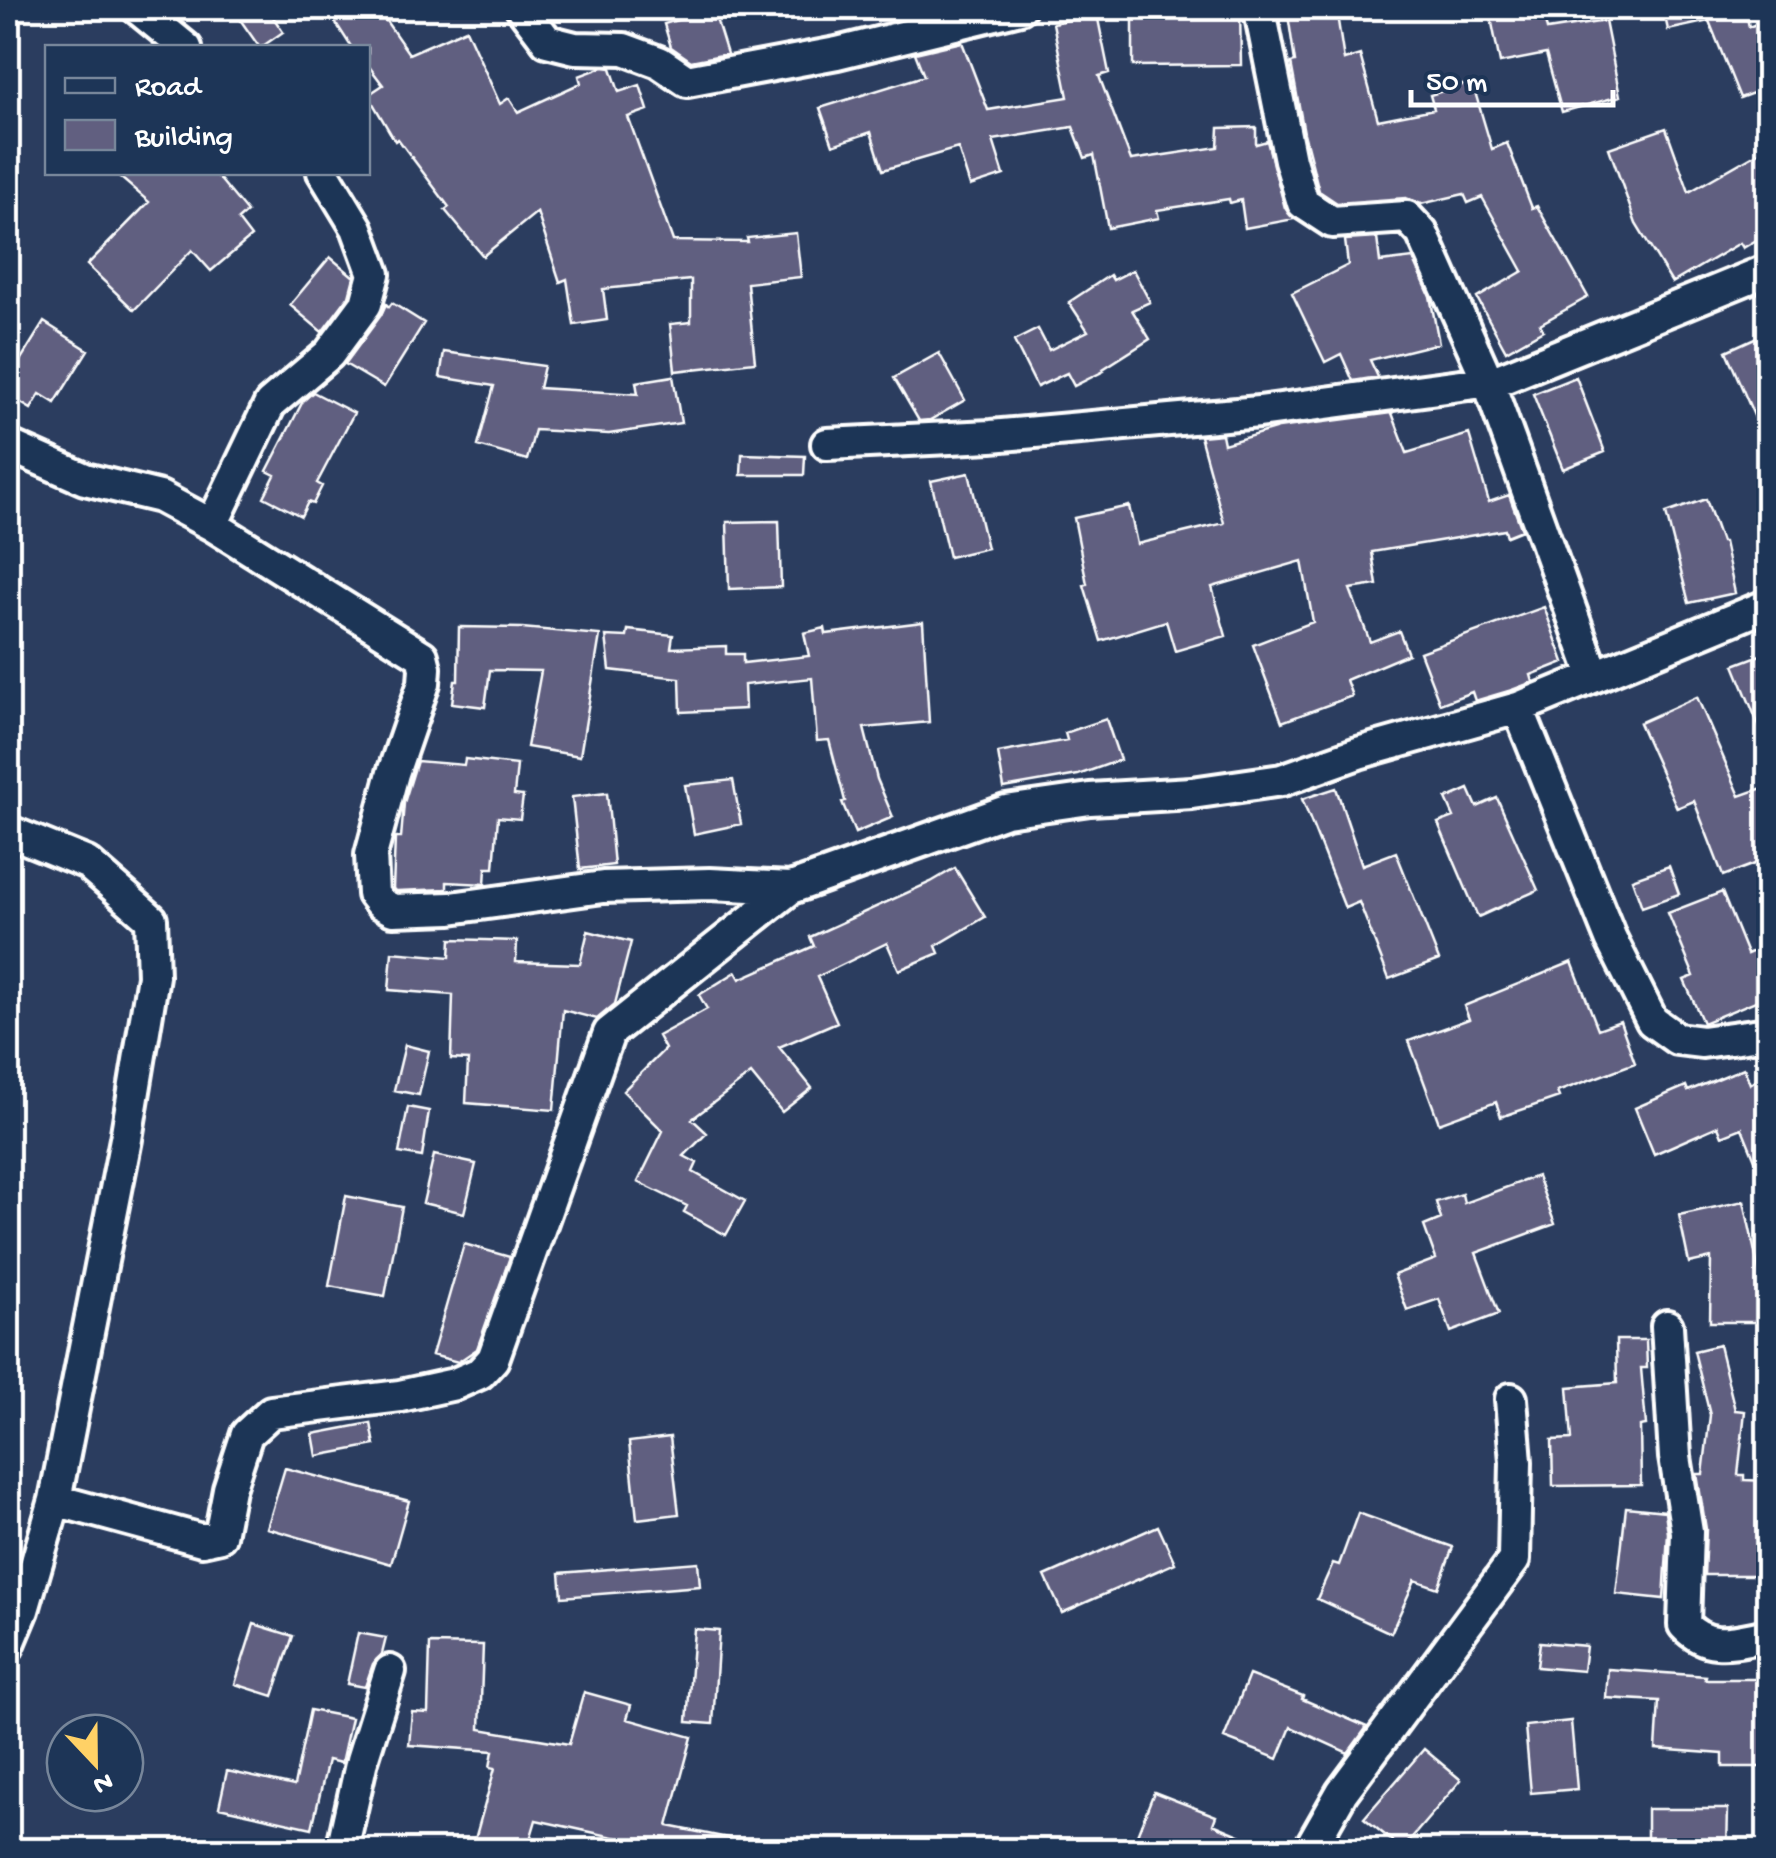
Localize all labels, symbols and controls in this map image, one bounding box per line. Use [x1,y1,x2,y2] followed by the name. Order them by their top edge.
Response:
[45,45,370,175] legend
[1411,45,1614,107] scale bar
[1426,67,1487,102] text: 50 m
[135,72,203,107] text: Road
[134,122,233,157] text: Building
[45,1713,145,1813] north arrow
[88,1763,117,1801] text: N

